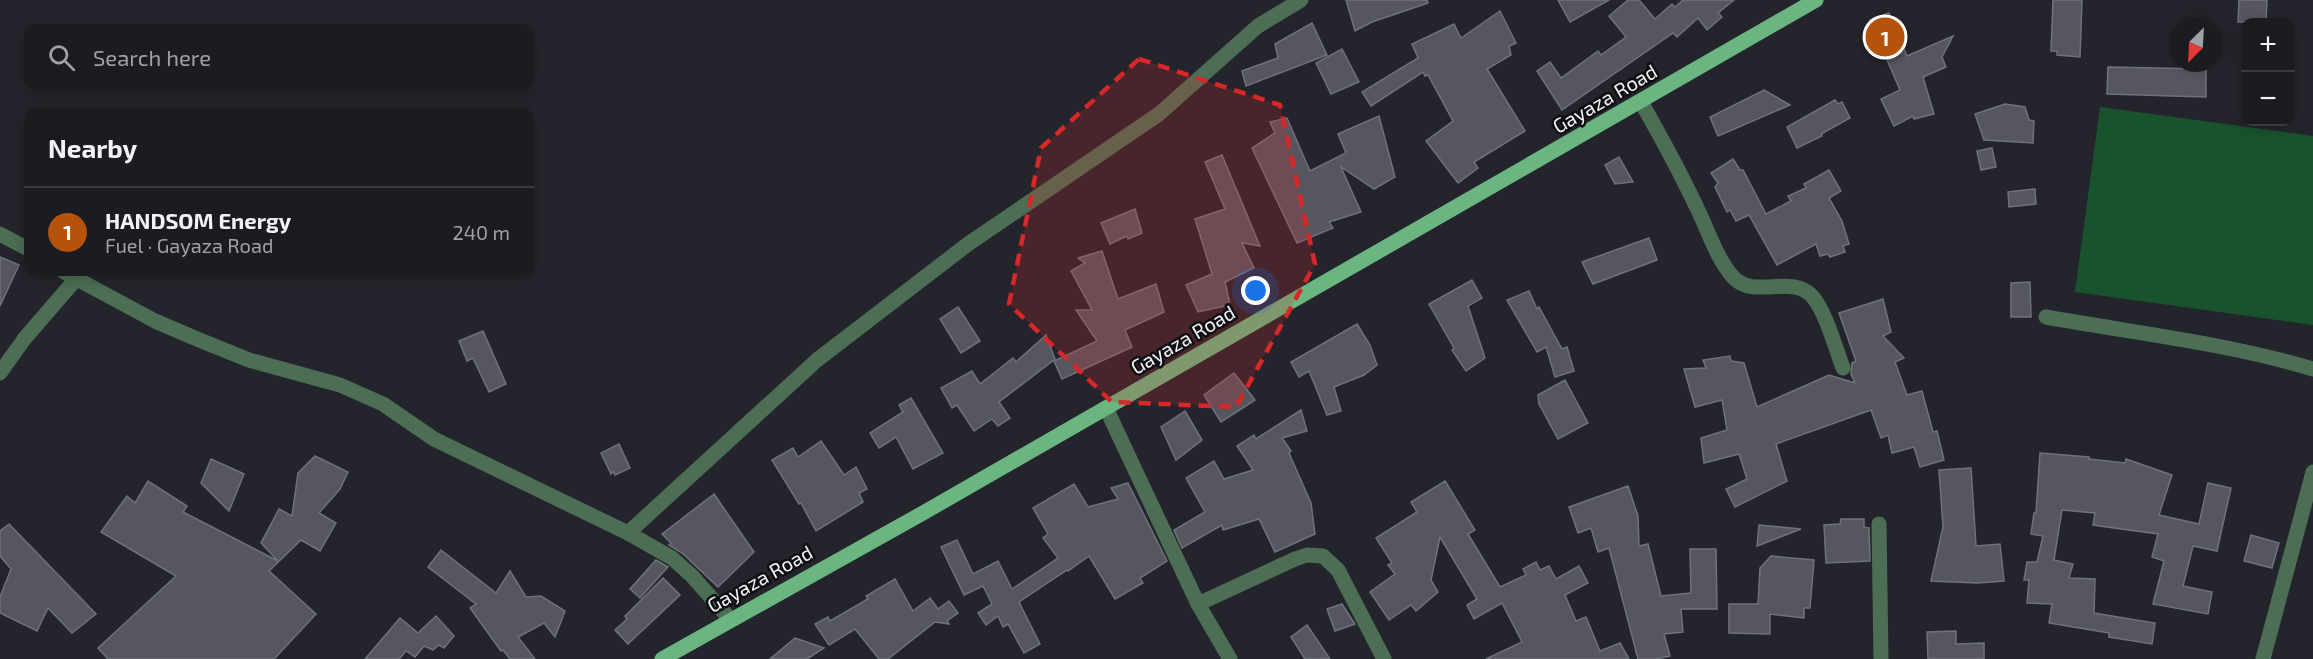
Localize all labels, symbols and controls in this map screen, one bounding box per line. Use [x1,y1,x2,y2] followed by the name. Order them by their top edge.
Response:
[1866,15,1904,60] pin: 1
[2169,18,2223,72] north arrow
[2241,18,2295,126] map controls
[2241,18,2295,72] button: +
[24,24,534,90] search box
[45,41,78,74] icon: search
[93,44,211,70] text: Search here
[1548,59,1661,138] street label: Gayaza Road
[2241,72,2295,126] button: −
[48,132,137,163] text: Nearby
[105,207,291,233] text: HANDSOM Energy
[63,220,72,244] text: 1
[452,220,510,244] text: 240 m
[105,233,273,257] text: Fuel · Gayaza Road
[1241,276,1270,305] your location
[1126,300,1239,379] street label: Gayaza Road
[703,539,816,617] street label: Gayaza Road

